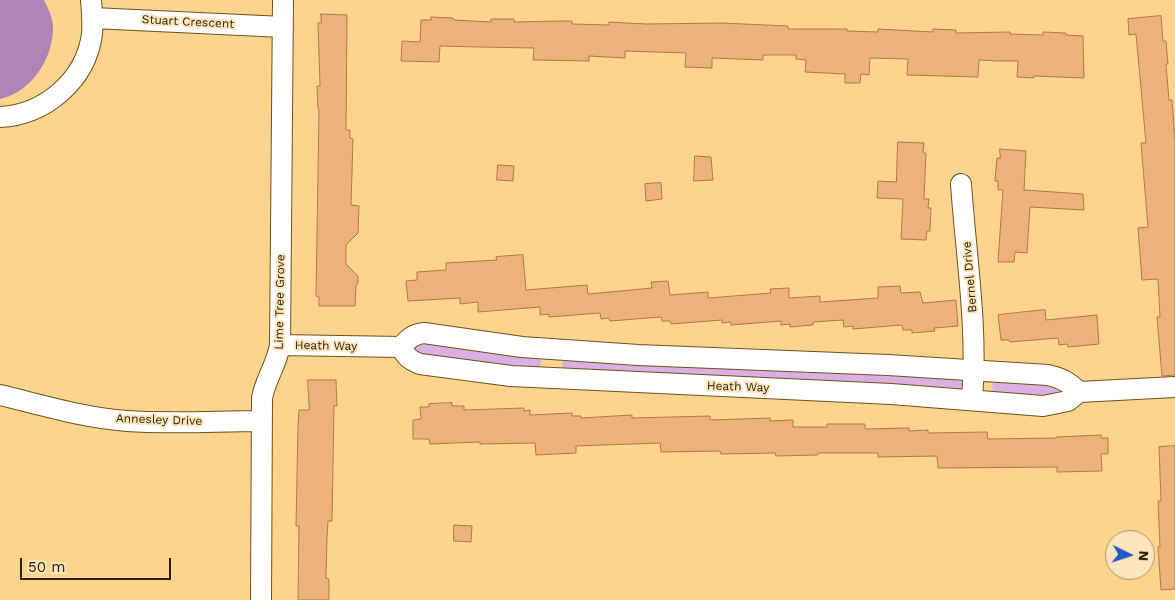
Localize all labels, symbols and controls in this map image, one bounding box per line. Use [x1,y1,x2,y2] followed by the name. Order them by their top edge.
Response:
[141,12,235,32] street label: Stuart Crescent
[960,241,980,313] street label: Bernel Drive
[272,254,288,350] street label: Lime Tree Grove
[295,338,357,354] street label: Heath Way
[707,379,769,395] street label: Heath Way
[116,411,202,429] street label: Annesley Drive
[1105,530,1155,580] north arrow
[22,548,174,580] scale bar
[1136,550,1152,562] text: N
[28,558,65,576] text: 50 m

